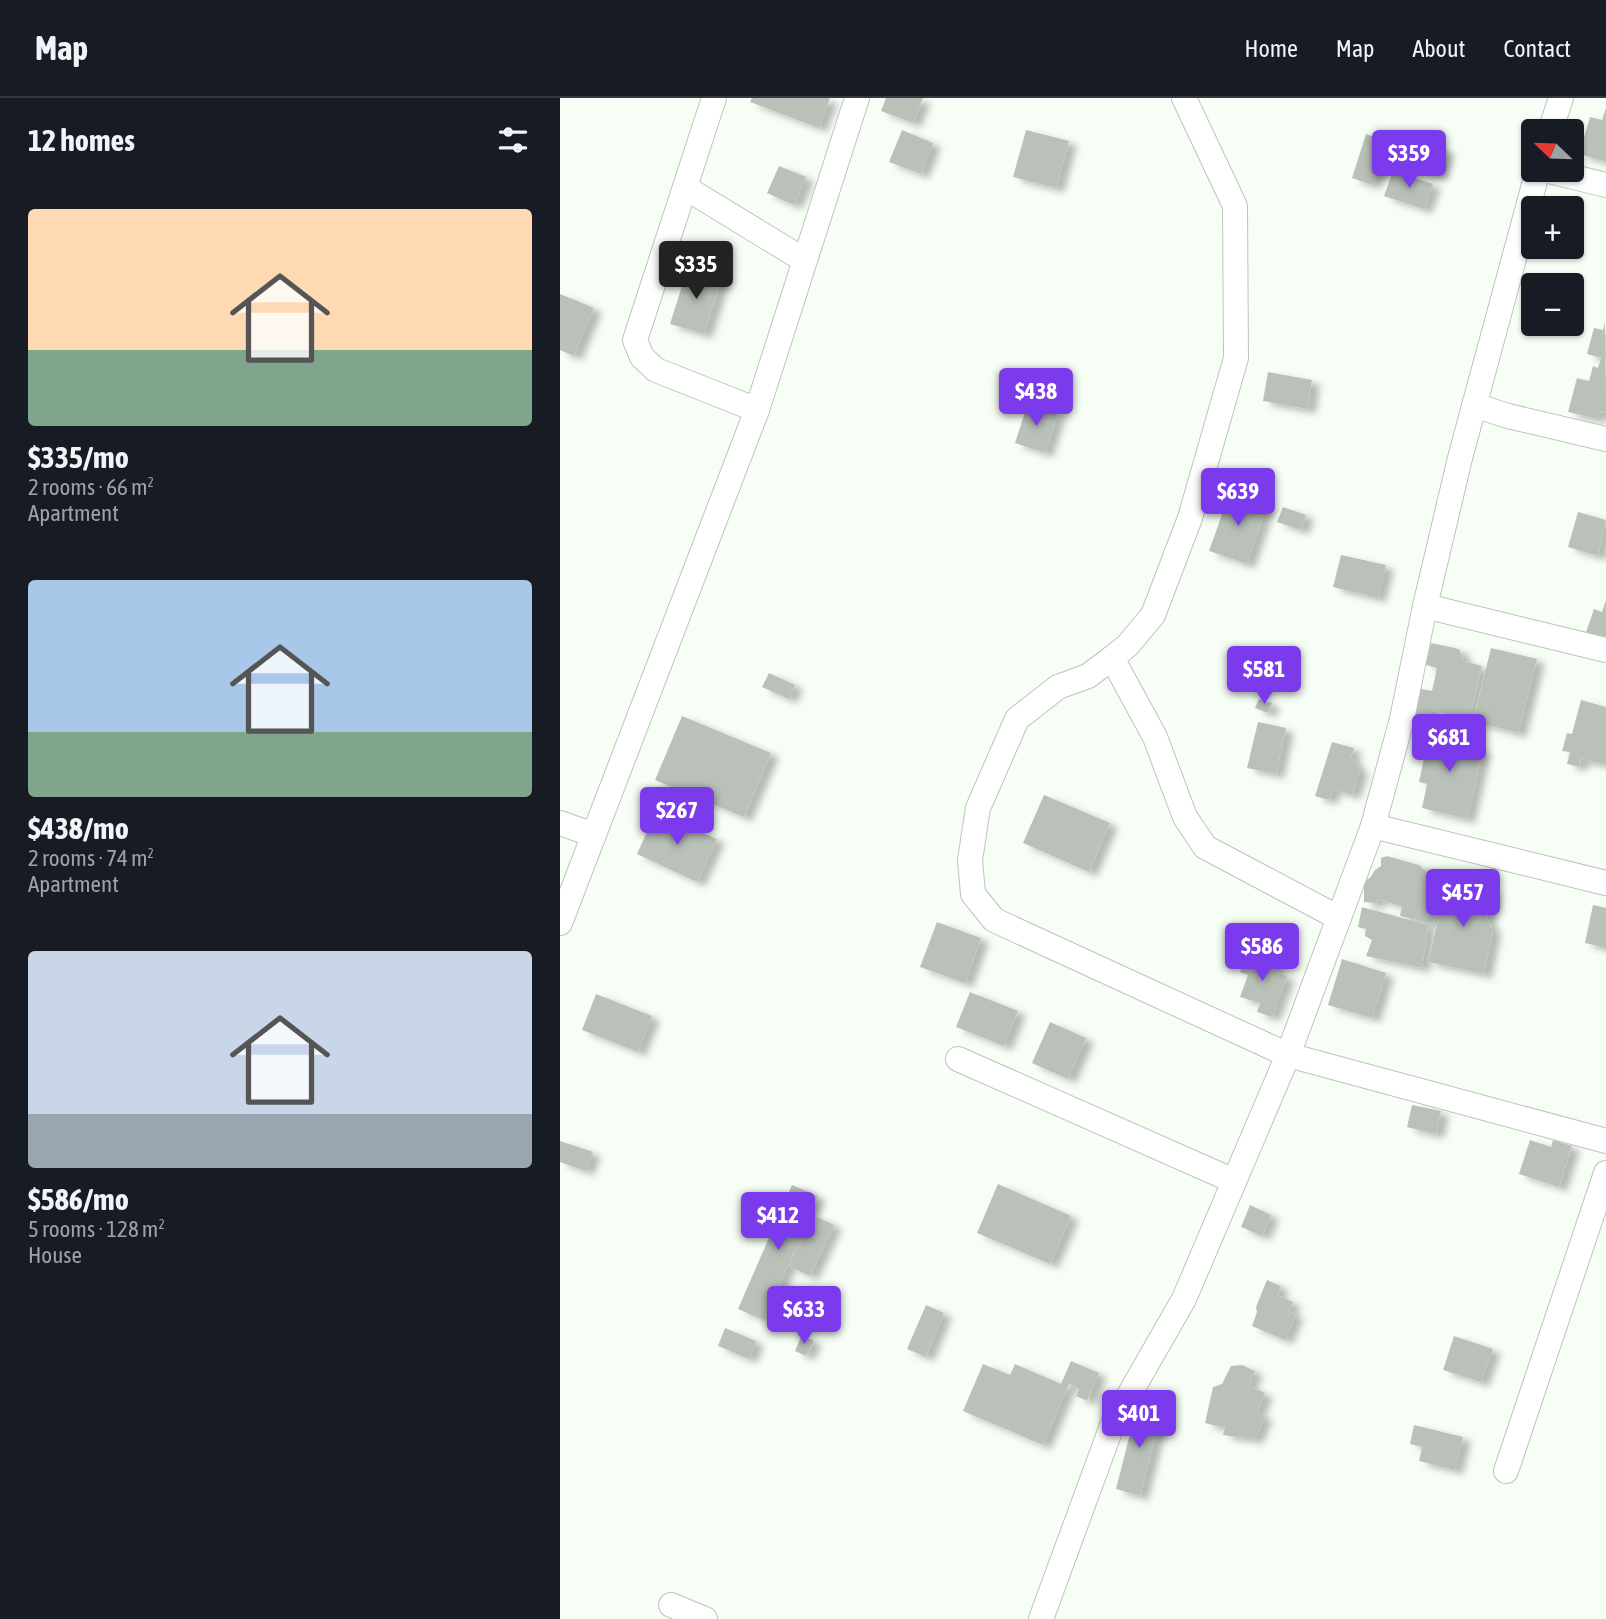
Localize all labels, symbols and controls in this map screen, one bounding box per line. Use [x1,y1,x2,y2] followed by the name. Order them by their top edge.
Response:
[35,29,88,67] text: Map
[1244,35,1298,62] text: Home
[1336,35,1374,62] text: Map
[1412,35,1465,62] text: About
[1503,35,1571,62] text: Contact
[1521,119,1584,182] north arrow
[1521,119,1584,336] map controls
[494,121,532,159] icon: filters
[28,123,135,157] text: 12 homes
[1368,130,1450,190] pin: $359
[1388,140,1430,166] text: $359
[1521,196,1584,259] button: +
[655,242,737,301] pin: $335
[675,251,717,277] text: $335
[217,255,343,381] icon: home
[1521,273,1584,336] button: −
[995,368,1077,428] pin: $438
[1015,378,1057,404] text: $438
[28,440,129,474] text: $335/mo
[1197,468,1279,528] pin: $639
[28,474,154,500] text: 2 rooms · 66 m²
[1217,478,1259,504] text: $639
[28,500,119,526] text: Apartment
[217,626,343,752] icon: home
[1223,646,1305,706] pin: $581
[1243,656,1285,682] text: $581
[1408,714,1490,774] pin: $681
[1428,724,1470,750] text: $681
[636,788,718,847] pin: $267
[656,797,698,823] text: $267
[28,811,129,845] text: $438/mo
[28,845,154,871] text: 2 rooms · 74 m²
[1422,870,1504,929] pin: $457
[28,871,119,897] text: Apartment
[1442,879,1484,905] text: $457
[1221,924,1303,983] pin: $586
[1241,933,1283,959] text: $586
[217,997,343,1123] icon: home
[28,1182,129,1216] text: $586/mo
[737,1192,819,1252] pin: $412
[757,1202,799,1228] text: $412
[28,1216,165,1242] text: 5 rooms · 128 m²
[28,1242,82,1268] text: House
[763,1286,845,1346] pin: $633
[783,1296,825,1322] text: $633
[1098,1390,1180,1450] pin: $401
[1118,1400,1160,1426] text: $401

